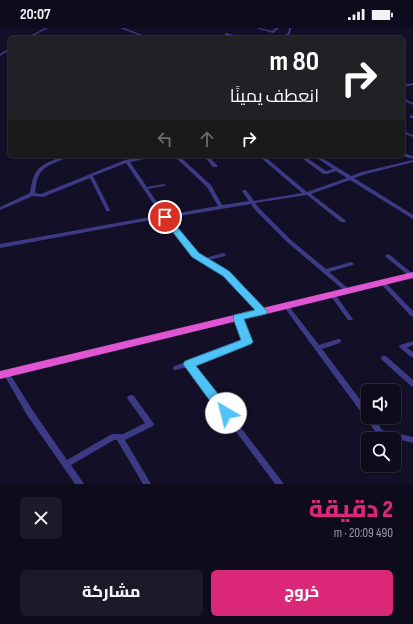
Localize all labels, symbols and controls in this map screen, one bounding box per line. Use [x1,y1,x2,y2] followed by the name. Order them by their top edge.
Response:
[20,5,51,24] text: 20:07
[270,45,319,78] text: 80 m
[333,52,385,104] icon: right
[230,86,319,107] text: انعطف يمينًا
[154,128,176,150] icon: left
[196,128,218,150] icon: ahead
[238,128,260,150] icon: right
[148,200,182,234] pin
[154,206,176,228] icon: arrive
[361,384,401,472] map controls
[361,384,401,424] button: sound
[205,392,247,434] position arrow
[361,432,401,472] button: search
[309,495,393,524] text: 2 دقيقة
[20,497,62,539] button: close
[334,525,393,541] text: 490 m · 20:09
[20,570,203,616] button: مشاركة
[211,570,393,616] button: خروج

